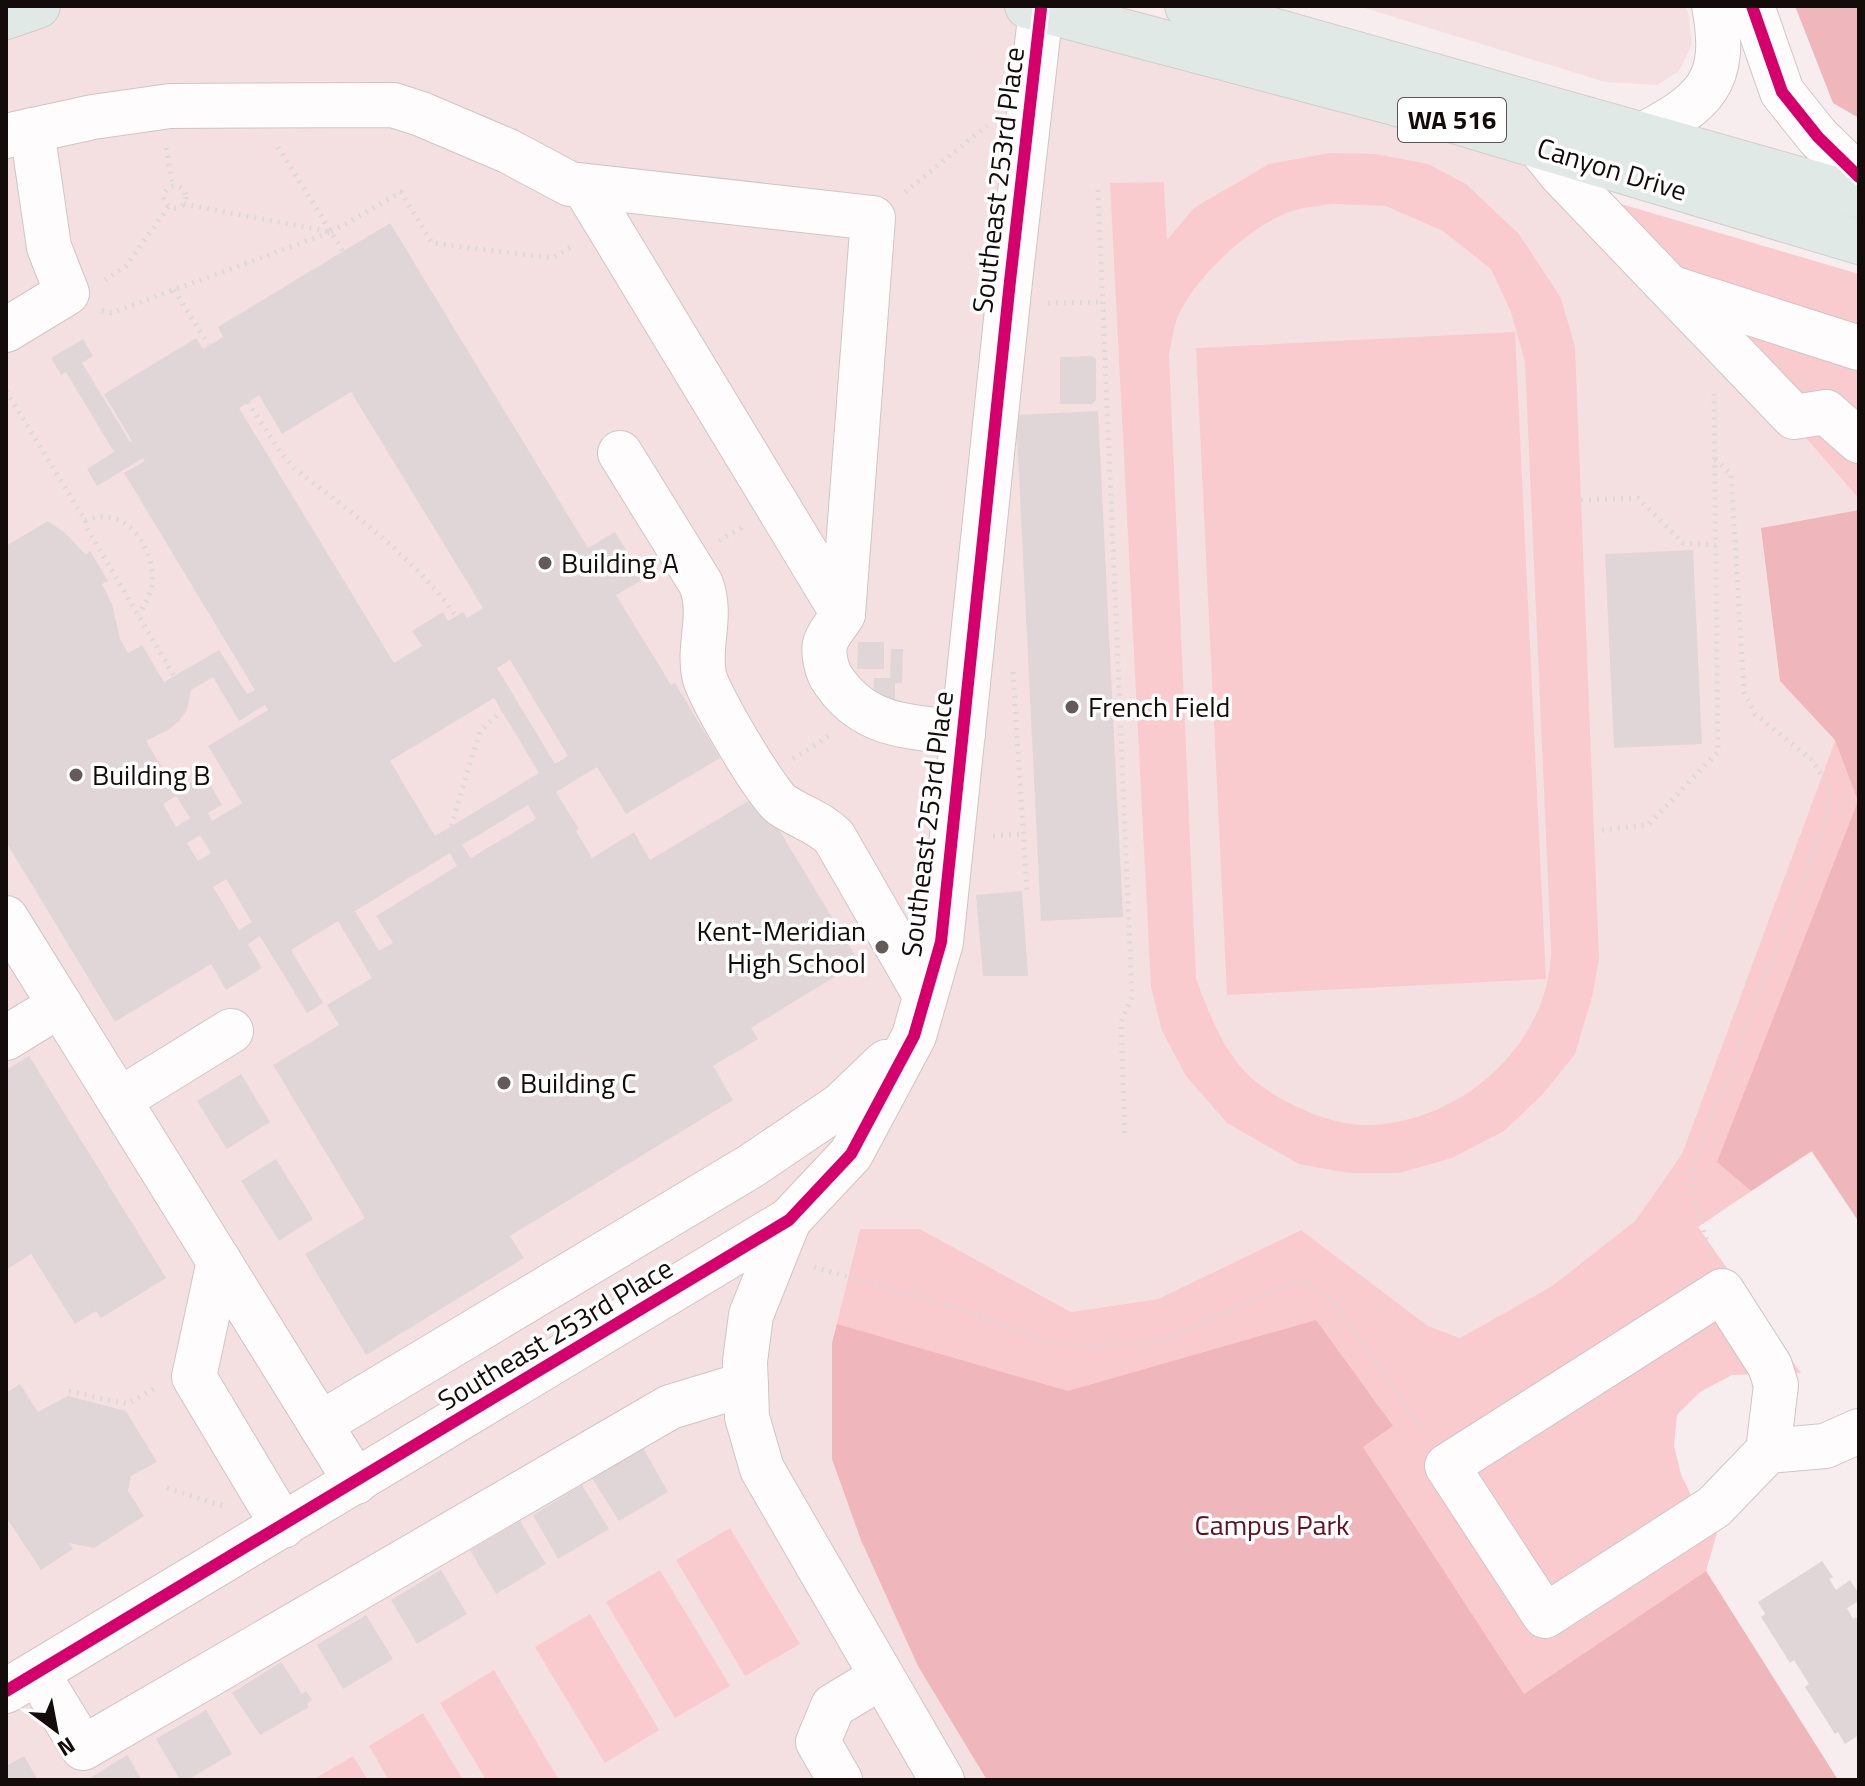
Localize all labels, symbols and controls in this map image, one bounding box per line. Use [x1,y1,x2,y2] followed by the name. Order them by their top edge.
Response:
[960,45,1035,315] street label: Southeast 253rd Place
[1398,98,1506,142] road number: WA 516
[1532,125,1692,212] street label: Canyon Drive
[561,541,679,584] place label: Building A
[536,554,554,572] marker: Building A
[1088,685,1230,728] place label: French Field
[889,689,964,959] street label: Southeast 253rd Place
[1063,698,1081,716] marker: French Field
[92,753,211,796] place label: Building B
[67,766,85,784] marker: Building B
[697,909,866,984] place label: Kent-Meridian High School
[873,938,891,956] marker: Kent-Meridian High School
[520,1061,636,1104] place label: Building C
[495,1074,513,1092] marker: Building C
[429,1246,680,1421] street label: Southeast 253rd Place
[1194,1503,1350,1546] park label: Campus Park
[16,1690,96,1770] north arrow
[51,1729,82,1765] text: N

